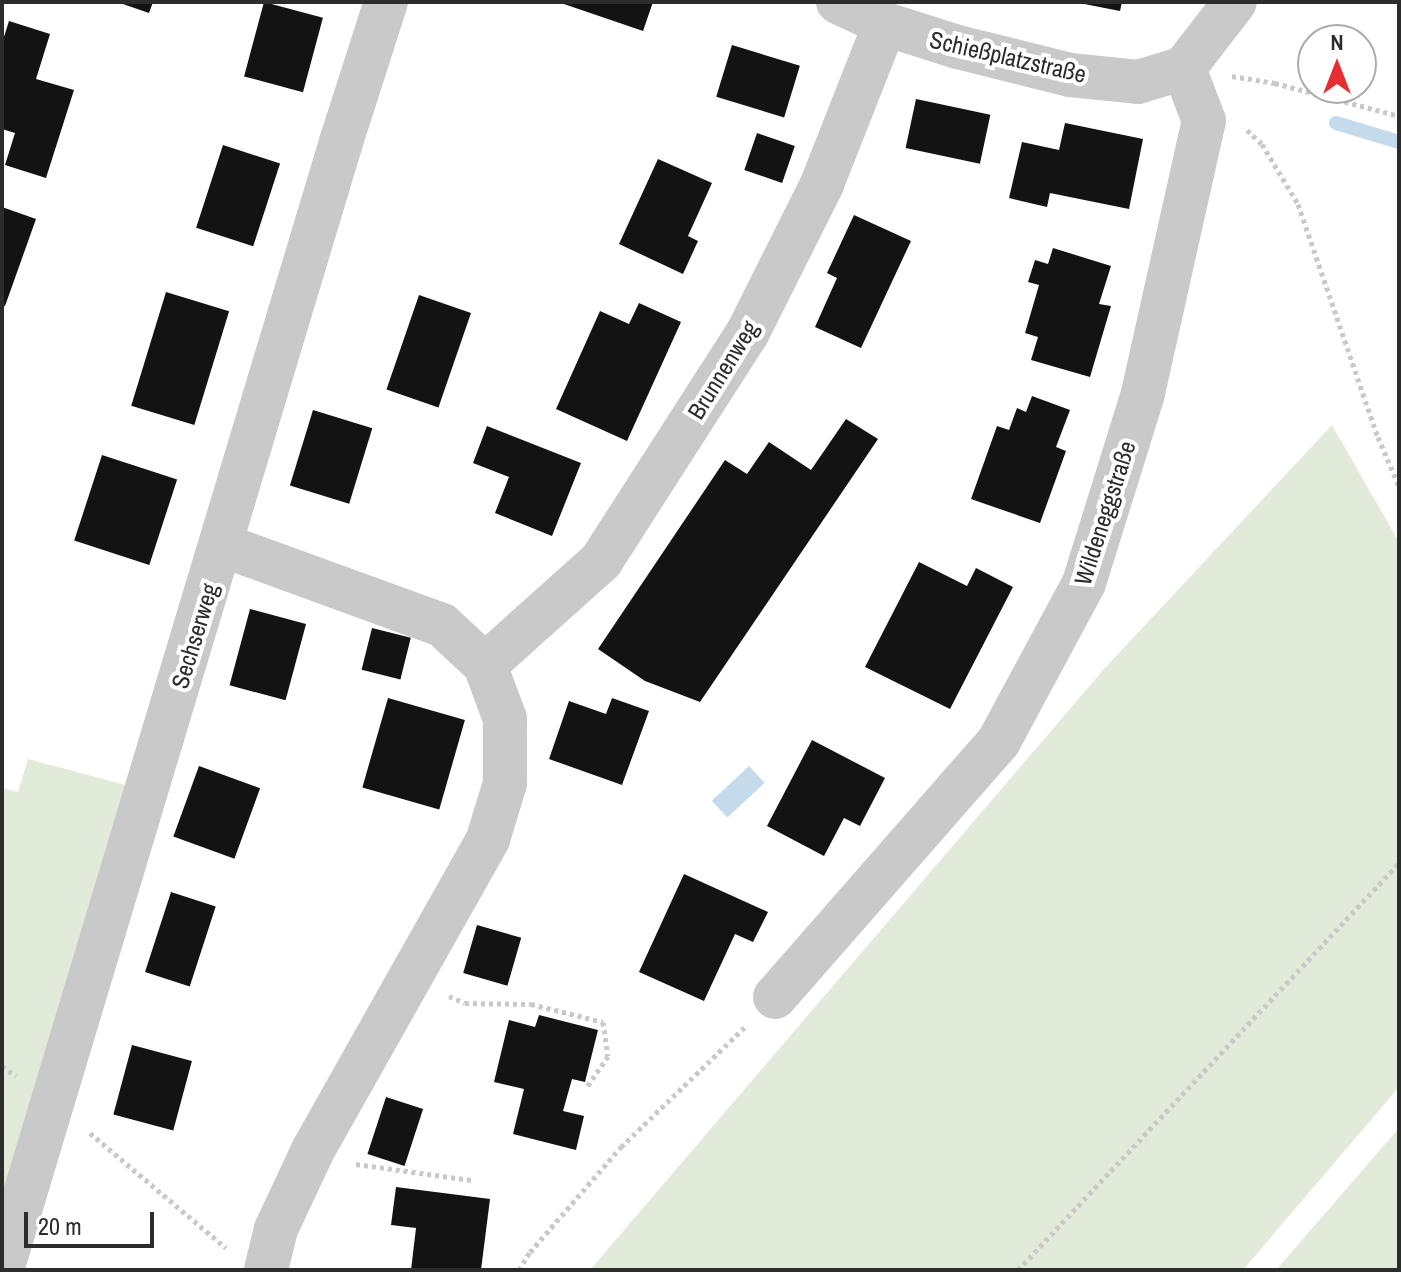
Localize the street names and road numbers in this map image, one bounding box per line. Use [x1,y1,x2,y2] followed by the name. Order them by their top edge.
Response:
[927,25,1089,89] street label: Schießplatzstraße
[682,316,764,424] street label: Brunnenweg
[1068,437,1142,589] street label: Wildeneggstraße
[165,580,225,692] street label: Sechserweg

